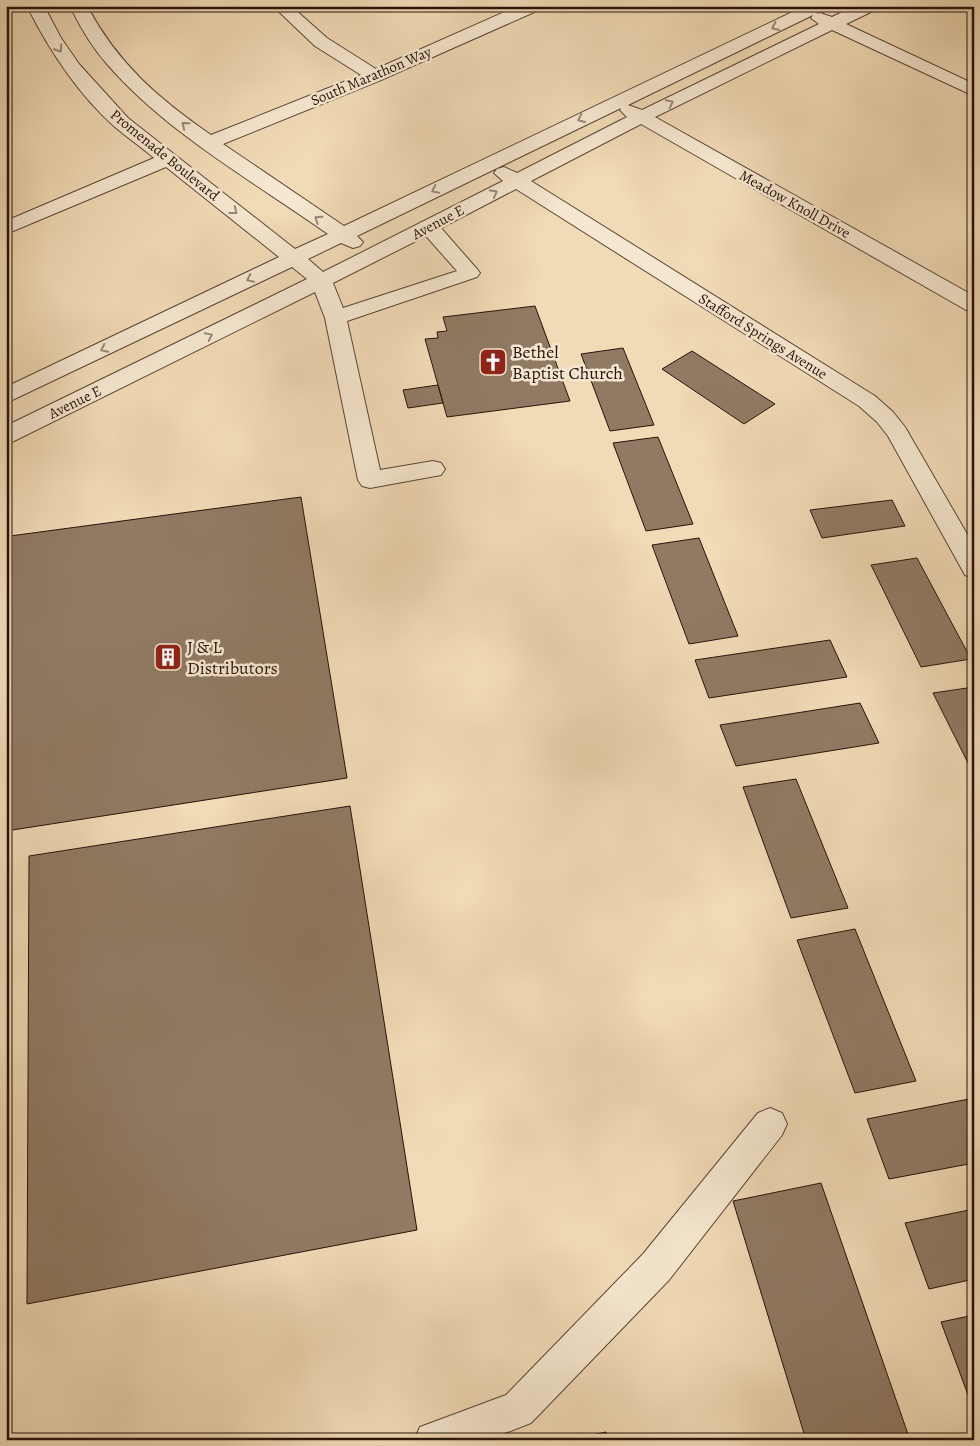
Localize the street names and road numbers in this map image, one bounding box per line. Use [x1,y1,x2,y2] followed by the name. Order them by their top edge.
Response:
[308,41,435,110] street label: South Marathon Way
[106,105,225,206] street label: Promenade Boulevard
[736,165,854,243] street label: Meadow Knoll Drive
[407,200,468,245] street label: Avenue E
[695,288,831,384] street label: Stafford Springs Avenue
[44,381,105,424] street label: Avenue E

